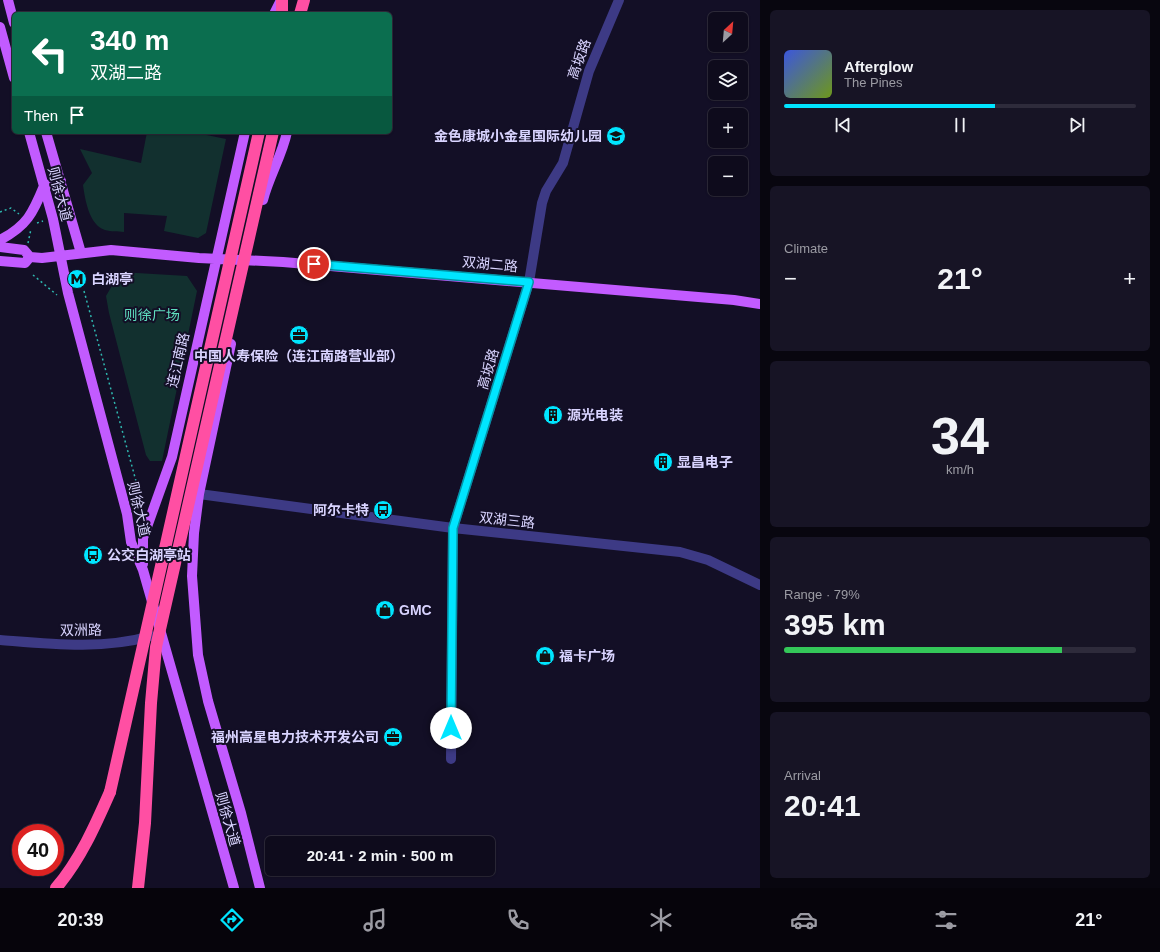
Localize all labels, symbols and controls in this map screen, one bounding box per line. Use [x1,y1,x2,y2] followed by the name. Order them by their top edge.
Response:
[708,12,748,52] north arrow
[708,12,748,196] map controls
[90,25,169,56] text: 340 m
[24,28,76,80] icon: left
[564,37,594,81] street label: 高坂路
[844,58,913,75] text: Afterglow
[708,60,748,100] button: layers
[90,63,162,83] text: 双湖二路
[844,75,903,90] text: The Pines
[66,104,88,126] icon: arrive
[24,107,58,124] text: Then
[708,108,748,148] button: +
[832,114,854,136] icon: previous
[949,114,971,136] icon: pause
[1066,114,1088,136] icon: next
[605,125,627,147] school or university icon: 金色康城小金星国际幼儿园
[434,128,602,144] place label: 金色康城小金星国际幼儿园
[708,156,748,196] button: −
[45,165,75,223] street label: 则徐大道
[784,241,828,256] text: Climate
[297,247,331,281] pin
[303,253,325,275] icon: arrive
[461,254,519,274] street label: 双湖二路
[937,262,983,295] text: 21°
[784,266,797,291] text: −
[1123,266,1136,291] text: +
[66,268,88,290] metro station icon: 白湖亭
[91,271,133,287] place label: 白湖亭
[124,307,180,323] park label: 则徐广场
[288,324,310,346] office icon: 中国人寿保险（连江南路营业部）
[164,331,192,389] street label: 连江南路
[474,347,502,391] street label: 高坂路
[194,348,404,364] place label: 中国人寿保险（连江南路营业部）
[542,404,564,426] building icon: 源光电装
[567,407,623,423] place label: 源光电装
[931,407,989,465] text: 34
[652,451,674,473] building icon: 显昌电子
[677,454,733,470] place label: 显昌电子
[946,462,974,477] text: km/h
[125,480,153,538] street label: 则徐大道
[372,499,394,521] bus stop icon: 阿尔卡特
[313,502,369,518] place label: 阿尔卡特
[478,509,536,531] street label: 双湖三路
[82,544,104,566] bus stop icon: 公交白湖亭站
[107,547,191,563] place label: 公交白湖亭站
[784,587,860,602] text: Range · 79%
[374,599,396,621] shop icon: GMC
[399,602,432,618] place label: GMC
[784,608,886,641] text: 395 km
[60,622,102,638] street label: 双洲路
[534,645,556,667] shop icon: 福卡广场
[559,648,615,664] place label: 福卡广场
[430,707,472,749] position arrow
[382,726,404,748] office icon: 福州高星电力技术开发公司
[211,729,379,745] place label: 福州高星电力技术开发公司
[784,768,821,783] text: Arrival
[784,789,861,822] text: 20:41
[213,790,243,848] street label: 则徐大道
[12,824,64,876] speed limit sign: 40
[307,847,453,864] text: 20:41 · 2 min · 500 m
[218,906,246,934] icon: directions
[361,906,389,934] icon: music
[504,906,532,934] icon: phone
[647,906,675,934] icon: climate
[790,906,818,934] icon: car
[932,906,960,934] icon: filters
[57,910,103,930] text: 20:39
[1075,910,1102,930] text: 21°

